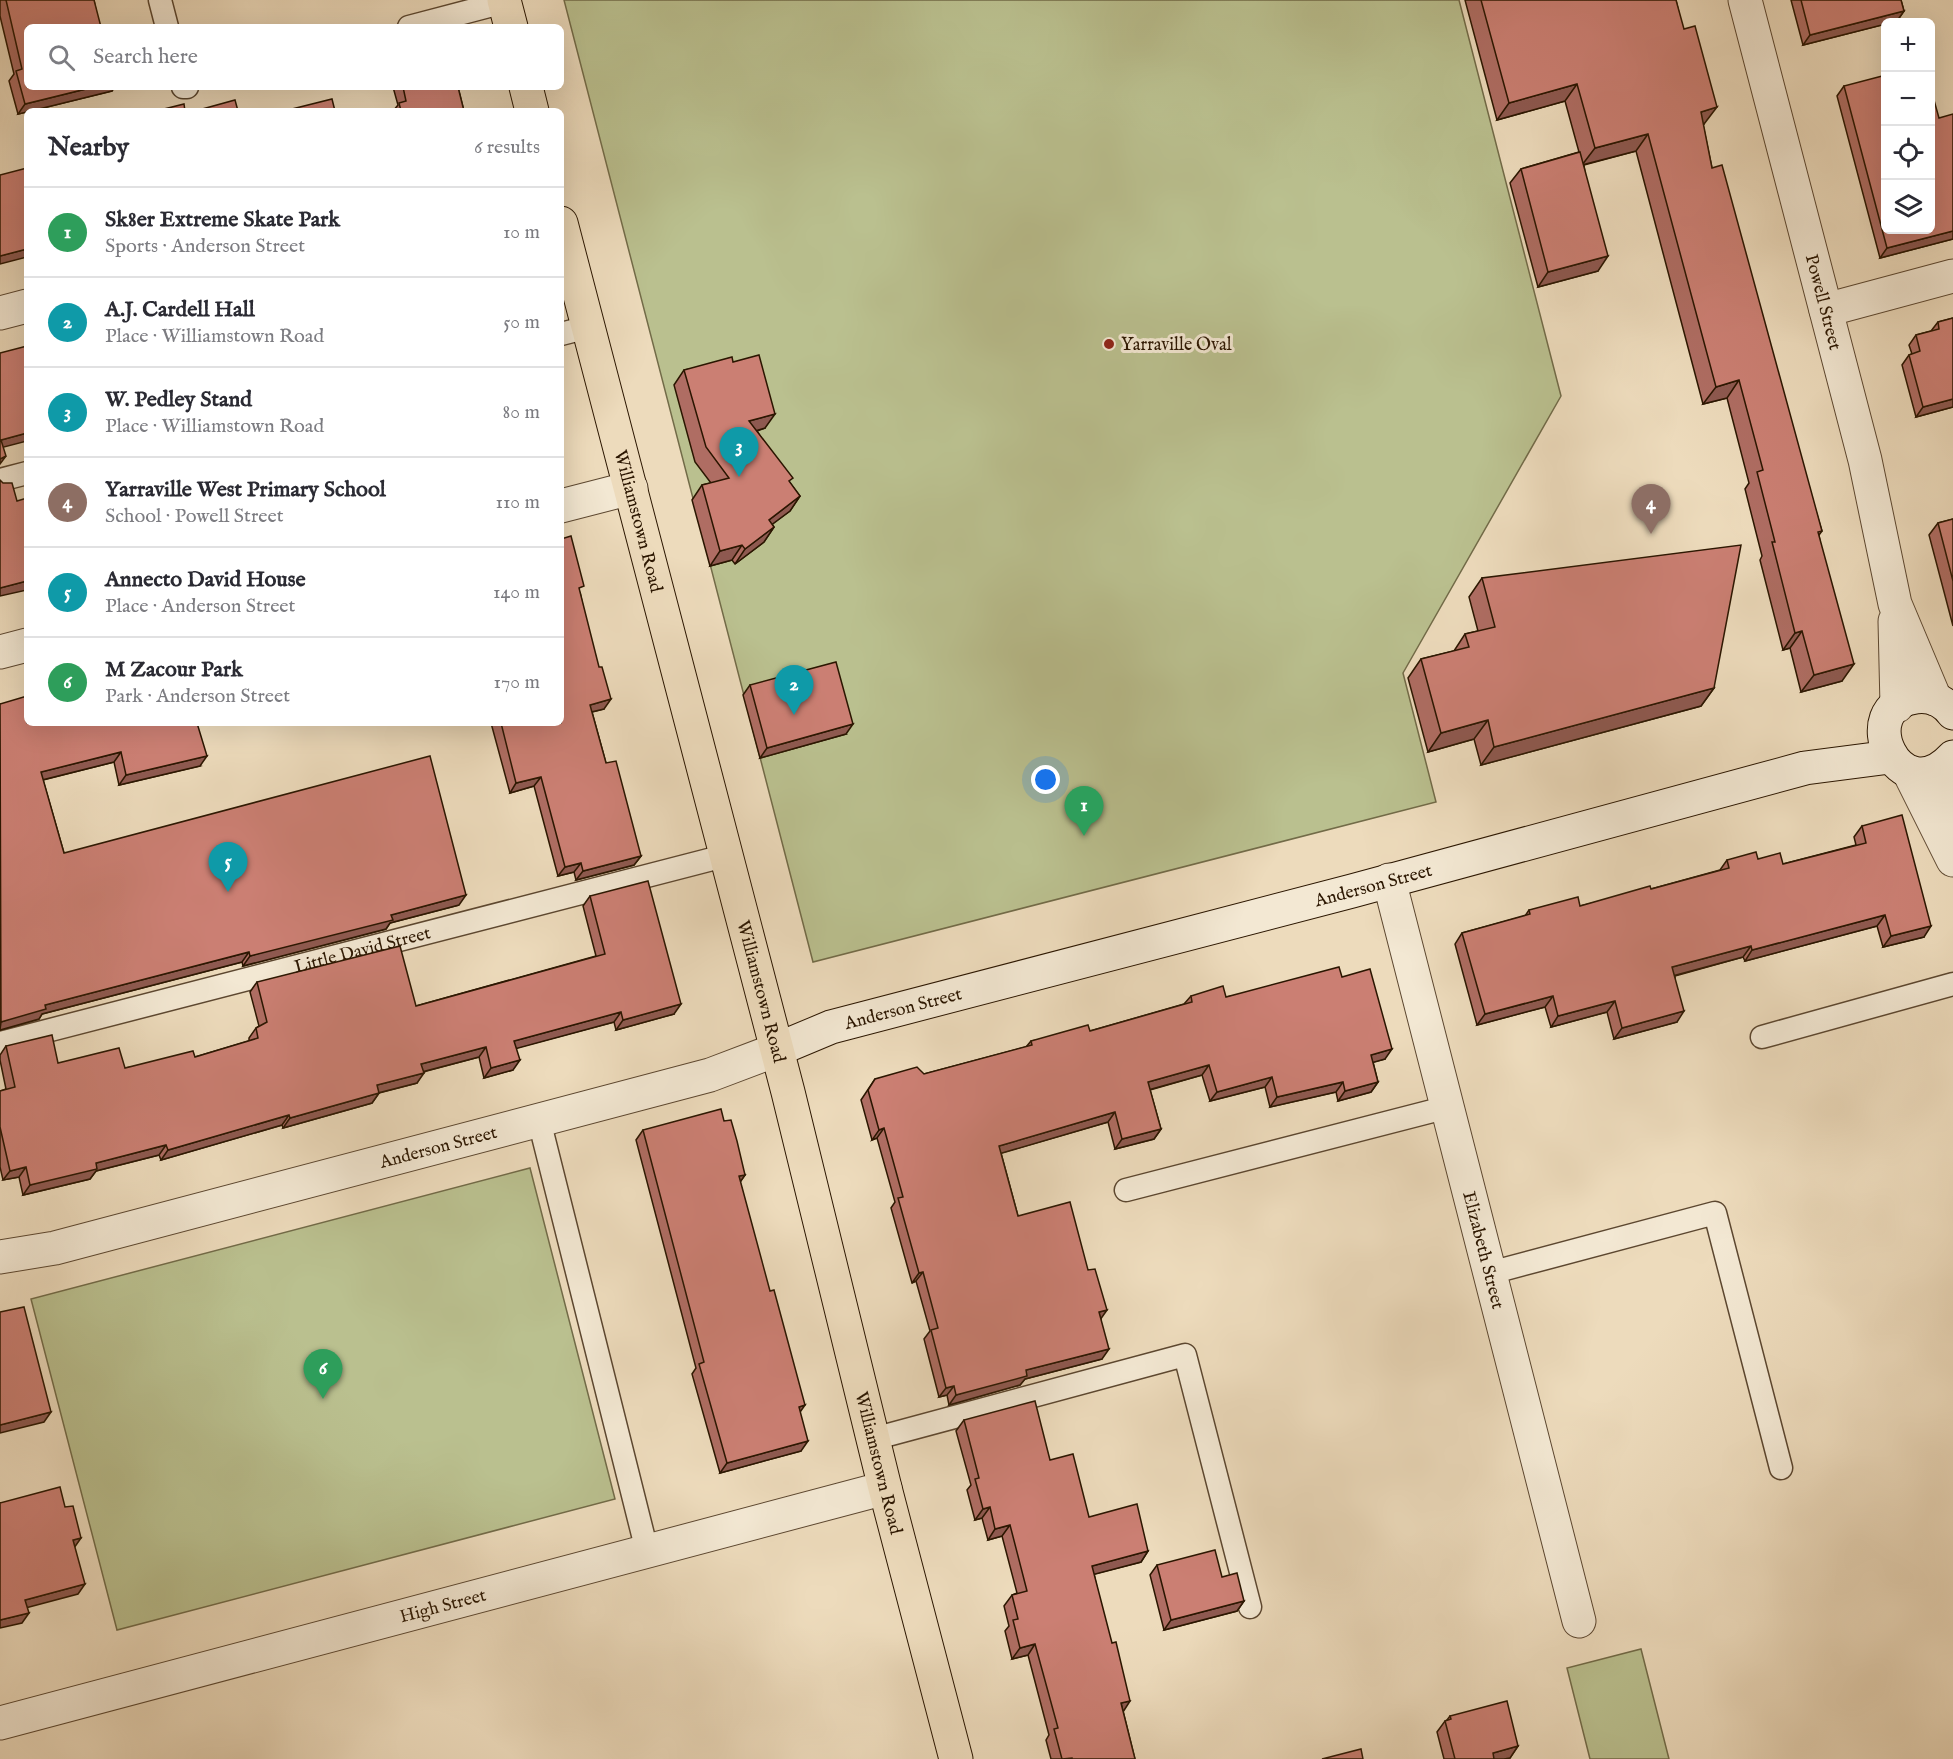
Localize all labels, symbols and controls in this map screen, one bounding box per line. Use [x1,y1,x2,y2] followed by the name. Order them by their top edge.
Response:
[1881,18,1935,234] map controls
[1881,18,1935,72] button: +
[24,24,564,90] search box
[45,41,78,74] icon: search
[93,43,198,71] text: Search here
[1881,72,1935,126] button: −
[1881,126,1935,180] button: locate
[48,131,129,164] text: Nearby
[474,135,540,160] text: 6 results
[1881,180,1935,234] button: layers
[105,206,340,234] text: Sk8er Extreme Skate Park
[64,220,71,245] text: 1
[503,220,540,245] text: 10 m
[105,234,305,259] text: Sports · Anderson Street
[1799,252,1846,353] street label: Powell Street
[105,296,255,324] text: A.J. Cardell Hall
[63,310,72,335] text: 2
[503,310,540,335] text: 50 m
[105,324,324,349] text: Place · Williamstown Road
[1121,334,1232,357] place label: Yarraville Oval
[1102,337,1116,351] marker: Yarraville Oval
[105,386,252,414] text: W. Pedley Stand
[64,400,71,425] text: 3
[503,400,540,425] text: 80 m
[105,414,324,439] text: Place · Williamstown Road
[720,428,758,477] pin: 3
[608,448,667,596] street label: Williamstown Road
[105,476,386,504] text: Yarraville West Primary School
[1632,484,1670,534] pin: 4
[63,490,72,515] text: 4
[496,490,540,515] text: 110 m
[105,504,284,529] text: School · Powell Street
[105,566,306,594] text: Annecto David House
[64,580,71,605] text: 5
[493,580,540,605] text: 140 m
[105,594,295,619] text: Place · Anderson Street
[105,656,243,684] text: M Zacour Park
[774,666,814,715] pin: 2
[63,670,72,695] text: 6
[494,670,540,695] text: 170 m
[105,684,290,709] text: Park · Anderson Street
[1031,765,1060,794] your location
[1064,786,1104,836] pin: 1
[208,842,248,892] pin: 5
[1311,860,1435,914] street label: Anderson Street
[731,918,790,1066] street label: Williamstown Road
[292,922,433,980] street label: Little David Street
[841,983,965,1036] street label: Anderson Street
[376,1122,500,1175] street label: Anderson Street
[1456,1189,1509,1312] street label: Elizabeth Street
[304,1350,342,1399] pin: 6
[849,1389,907,1537] street label: Williamstown Road
[397,1584,489,1629] street label: High Street

